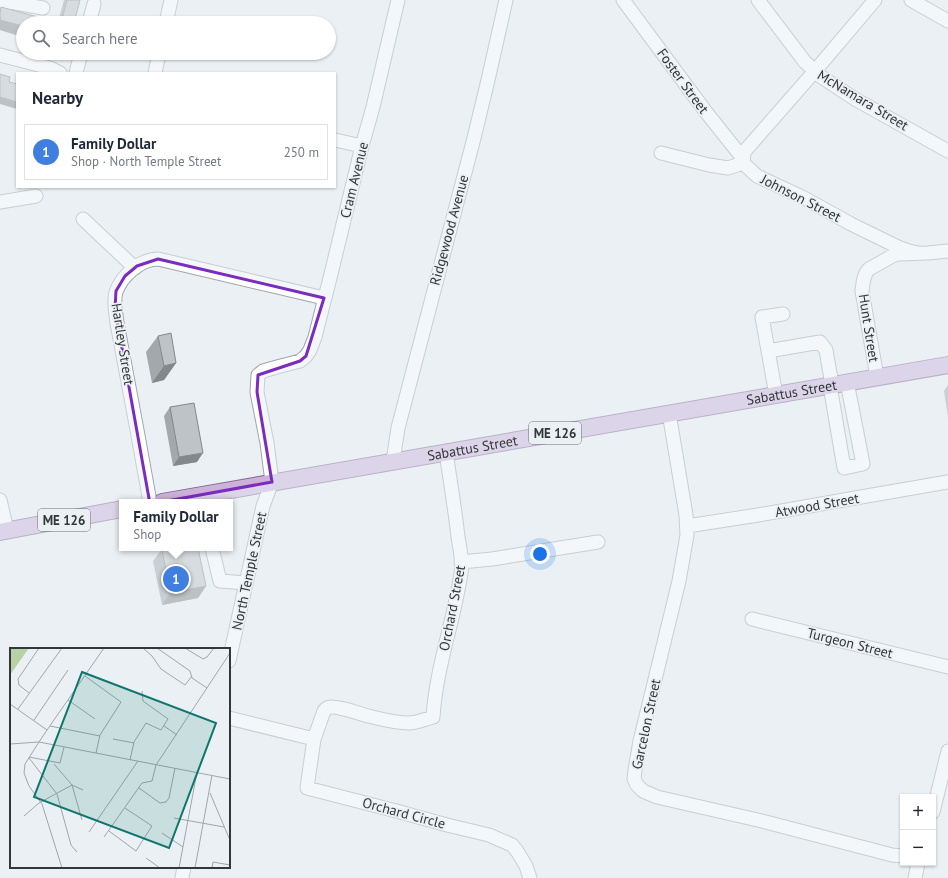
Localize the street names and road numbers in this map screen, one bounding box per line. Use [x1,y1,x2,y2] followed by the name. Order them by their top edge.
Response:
[653,45,713,117] street label: Foster Street
[814,66,912,134] street label: McNamara Street
[336,140,372,220] street label: Cram Avenue
[757,170,844,226] street label: Johnson Street
[426,173,472,287] street label: Ridgewood Avenue
[855,293,883,364] street label: Hunt Street
[108,302,138,386] street label: Hartley Street
[745,376,838,409] street label: Sabattus Street
[529,422,581,444] road number: ME 126
[426,431,519,465] street label: Sabattus Street
[774,489,861,521] street label: Atwood Street
[38,509,90,531] road number: ME 126
[228,510,270,632] street label: North Temple Street
[435,563,469,652] street label: Orchard Street
[805,624,895,662] street label: Turgeon Street
[628,677,664,771] street label: Garcelon Street
[360,793,448,833] street label: Orchard Circle

